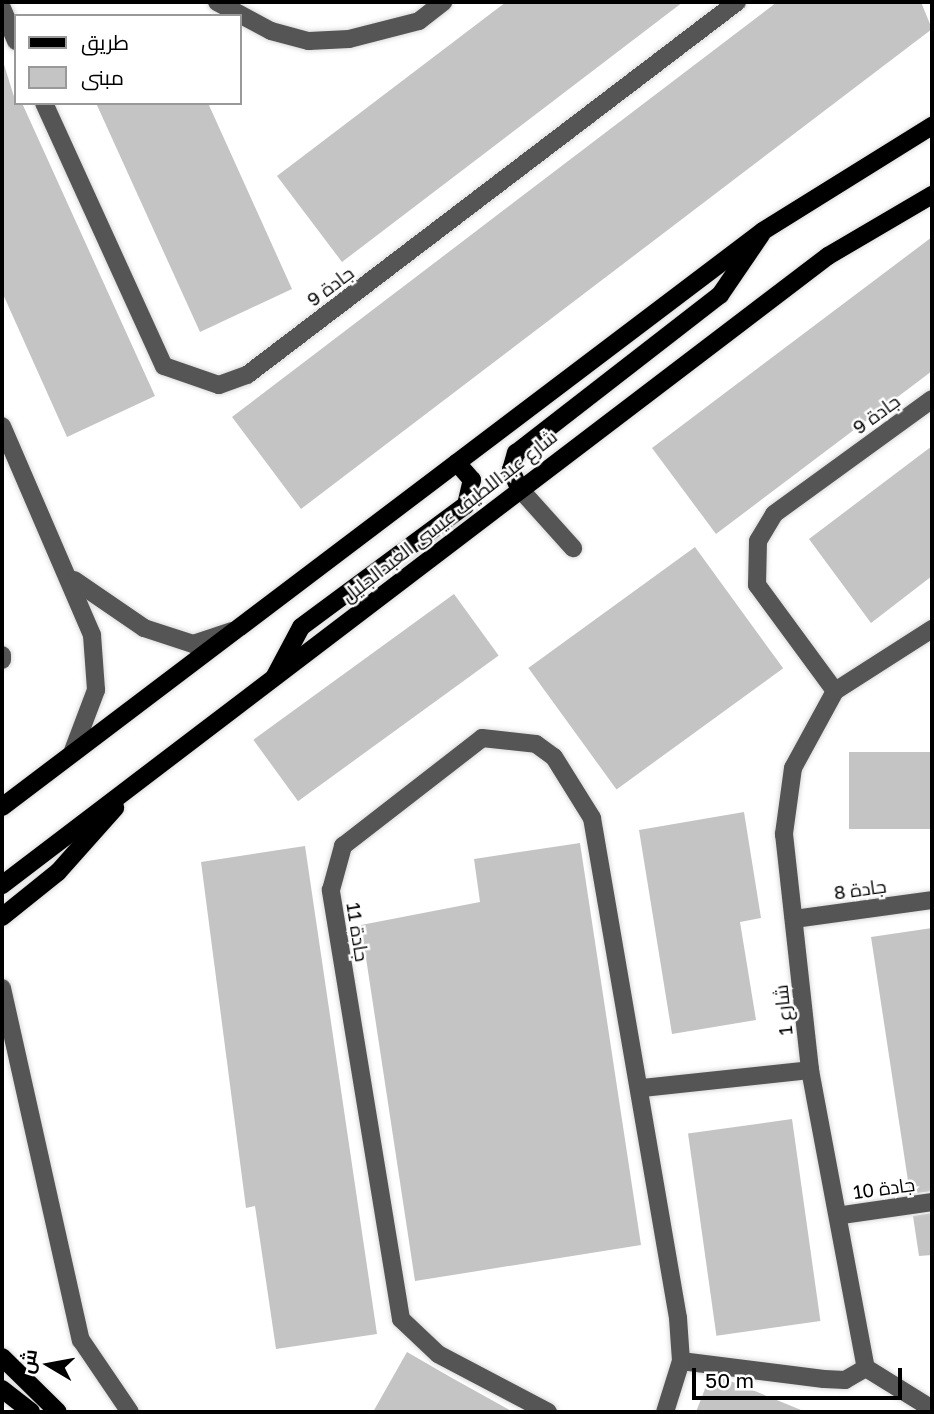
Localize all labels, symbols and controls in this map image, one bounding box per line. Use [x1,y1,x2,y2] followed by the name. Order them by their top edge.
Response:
[14,14,242,105] legend
[81,29,129,55] text: طريق
[81,64,124,90] text: مبنى
[302,261,358,311] street label: جادة 9
[848,389,904,439] street label: جادة 9
[337,425,561,607] street label: شارع عبداللطيف عيسى العبدالجليل
[832,874,888,904] street label: جادة 8
[342,901,374,963] street label: جادة 11
[769,984,797,1036] street label: شارع 1
[852,1172,916,1204] street label: جادة 10
[14,1330,84,1400] north arrow
[14,1347,41,1375] text: ش
[696,1354,906,1398] scale bar
[705,1367,754,1393] text: 50 m

